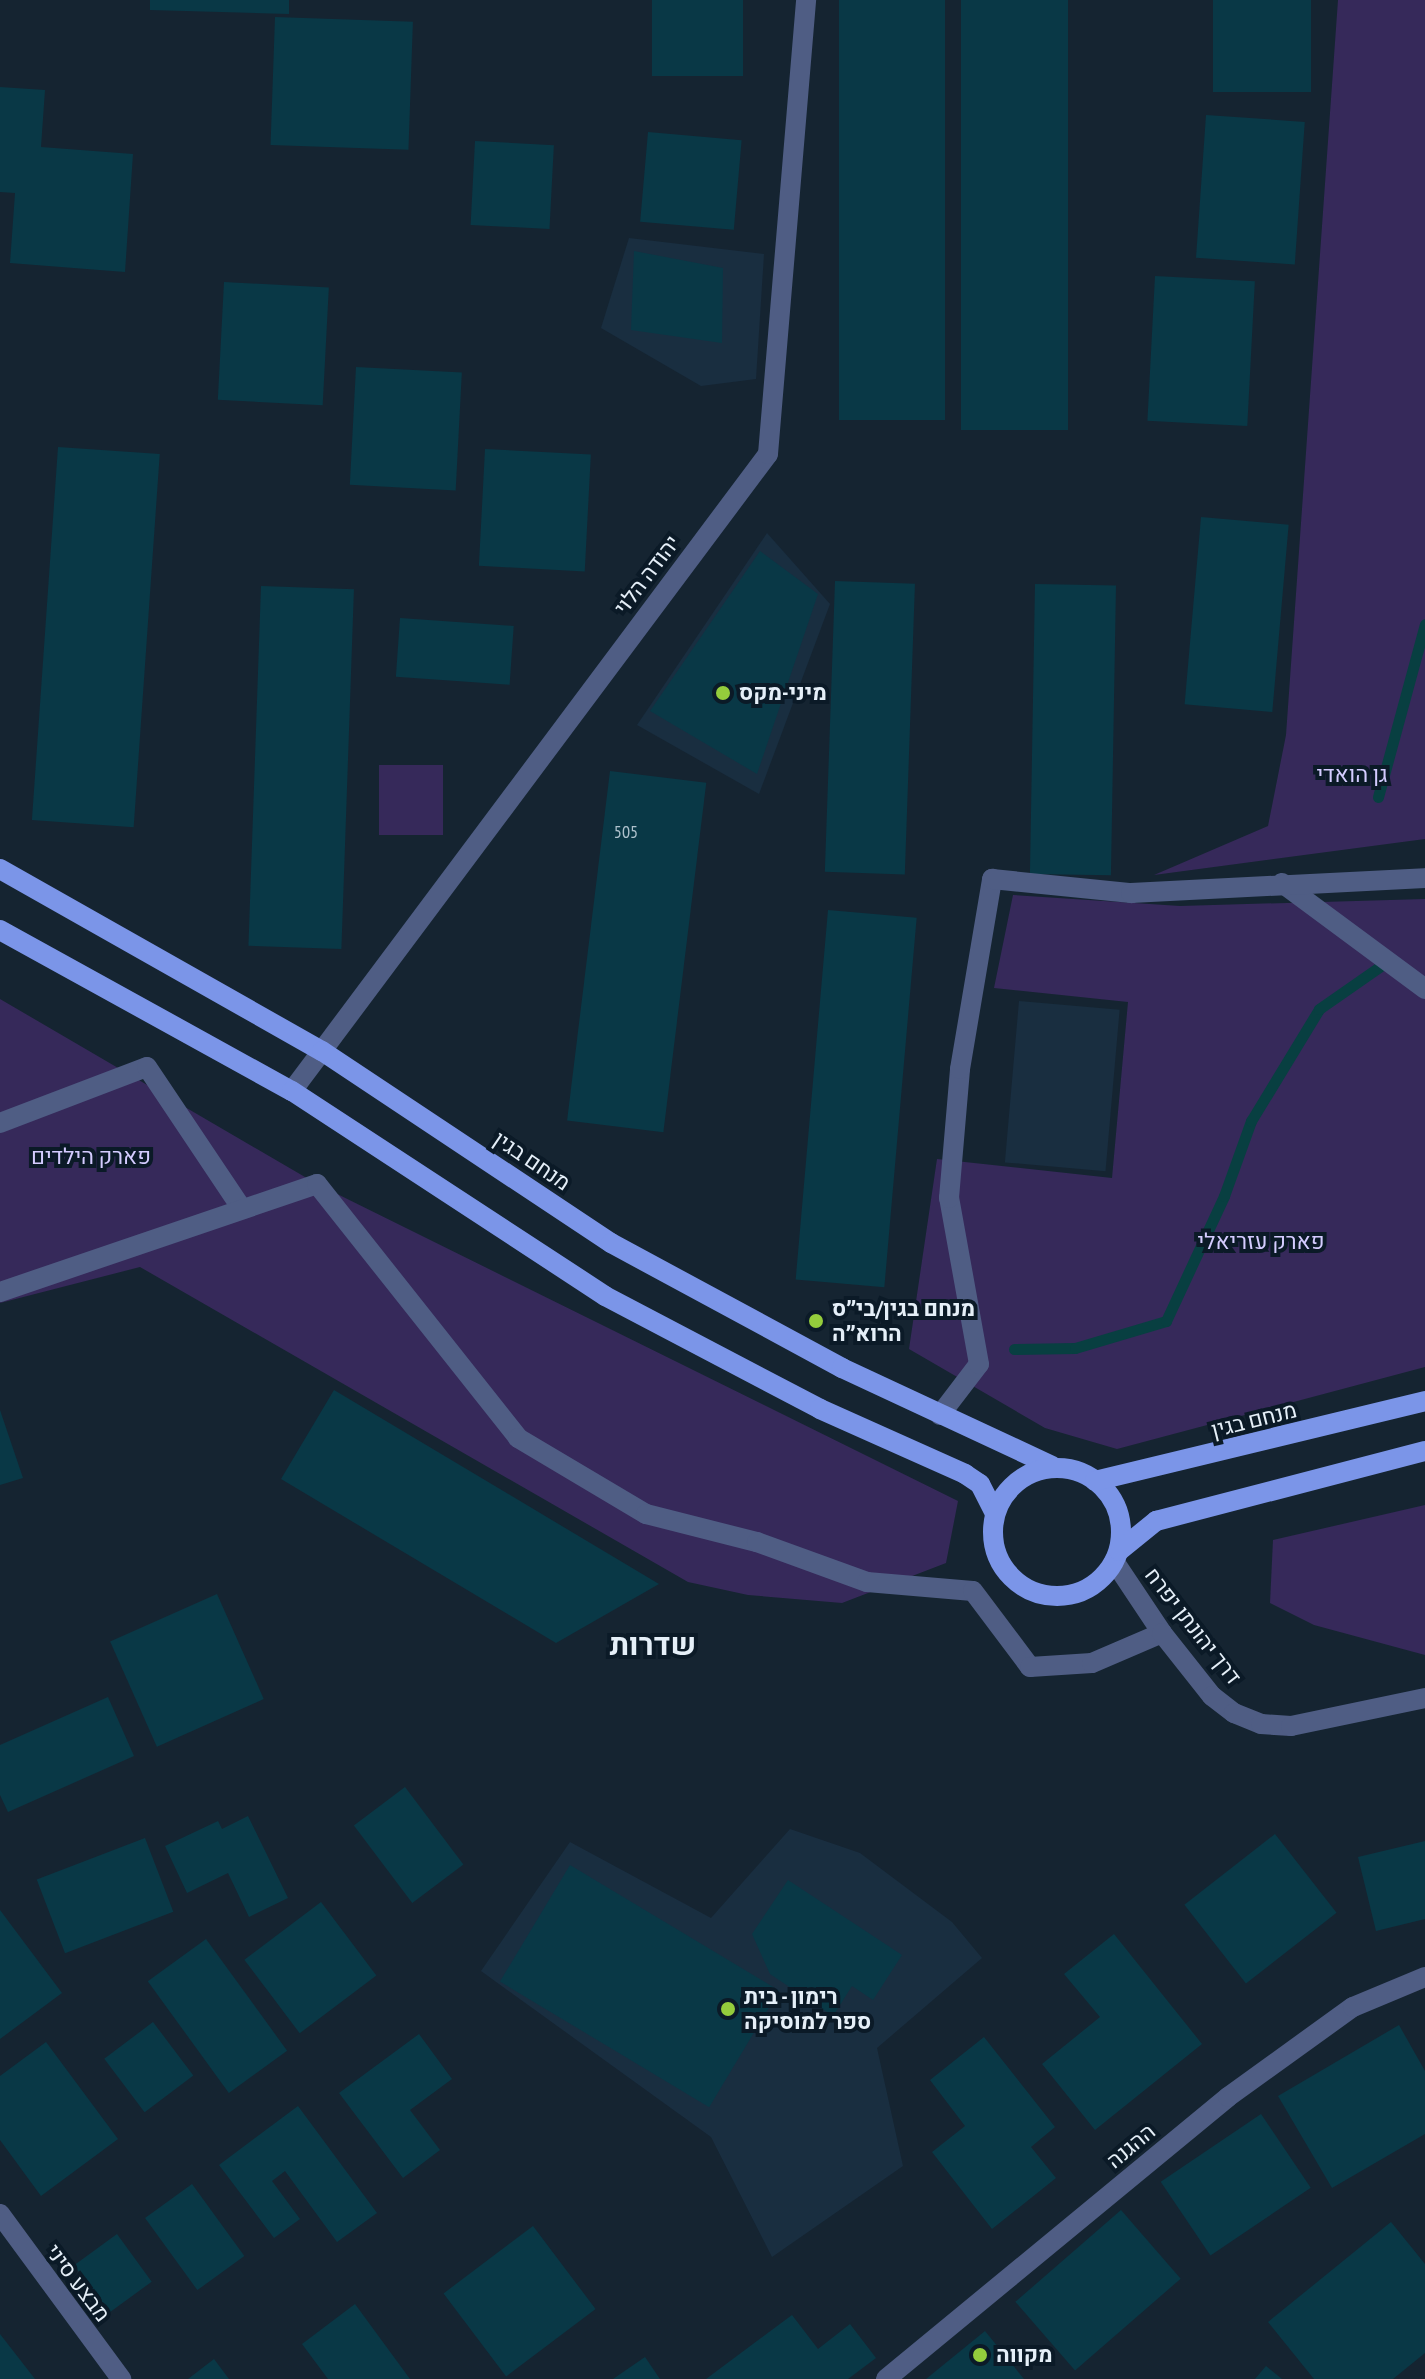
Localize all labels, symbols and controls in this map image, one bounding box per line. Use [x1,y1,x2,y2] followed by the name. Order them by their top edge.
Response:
[609,530,685,620] street label: יהודה הלוי
[739,680,827,706] place label: מיני-מקס
[714,684,732,702] marker: מיני-מקס
[1316,762,1388,788] park label: גן הואדי
[614,821,638,843] house number: 505
[489,1126,575,1196] street label: מנחם בגין
[31,1144,151,1170] park label: פארק הילדים
[1197,1229,1325,1255] park label: פארק עזריאלי
[832,1295,975,1346] place label: מנחם בגין/בי״ס הרוא״ה
[807,1312,825,1330] marker: מנחם בגין/בי״ס הרוא״ה
[1209,1397,1299,1443] street label: מנחם בגין
[1139,1562,1247,1690] street label: דרך יהונתן יפרח
[610,1626,696,1662] district label: שדרות
[744,1983,871,2034] place label: רימון - בית ספר למוסיקה
[719,2000,737,2018] marker: רימון - בית ספר למוסיקה
[1101,2118,1161,2174] street label: ההגנה
[40,2239,116,2327] street label: מבצע סיני
[996,2342,1053,2368] place label: מקווה
[971,2346,989,2364] marker: מקווה

